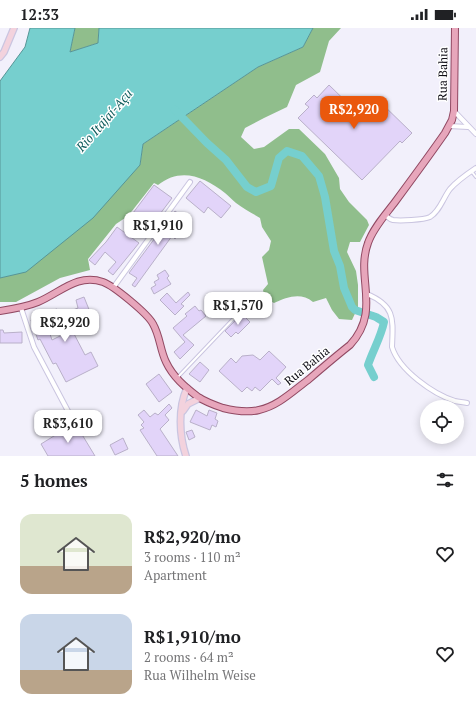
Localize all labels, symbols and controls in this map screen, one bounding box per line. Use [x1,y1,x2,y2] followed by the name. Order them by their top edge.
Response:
[20,4,59,24] text: 12:33
[435,47,450,101] street label: Rua Bahia
[71,85,136,156] water label: Rio Itajaí-Açu
[317,96,391,130] pin: R$2,920
[329,100,379,118] text: R$2,920
[121,212,195,246] pin: R$1,910
[133,216,183,234] text: R$1,910
[201,292,275,326] pin: R$1,570
[213,296,263,314] text: R$1,570
[28,309,102,343] pin: R$2,920
[40,313,90,331] text: R$2,920
[281,343,332,388] street label: Rua Bahia
[420,400,464,444] map controls
[420,400,464,444] button: locate
[31,410,105,444] pin: R$3,610
[43,414,93,432] text: R$3,610
[20,469,88,492] text: 5 homes
[434,469,456,491] icon: filters
[144,525,241,548] text: R$2,920/mo
[52,530,100,578] icon: home
[434,543,456,565] icon: heart
[144,548,241,566] text: 3 rooms · 110 m²
[144,566,207,584] text: Apartment
[144,625,241,648] text: R$1,910/mo
[52,630,100,678] icon: home
[434,643,456,665] icon: heart
[144,648,234,666] text: 2 rooms · 64 m²
[144,666,256,684] text: Rua Wilhelm Weise

